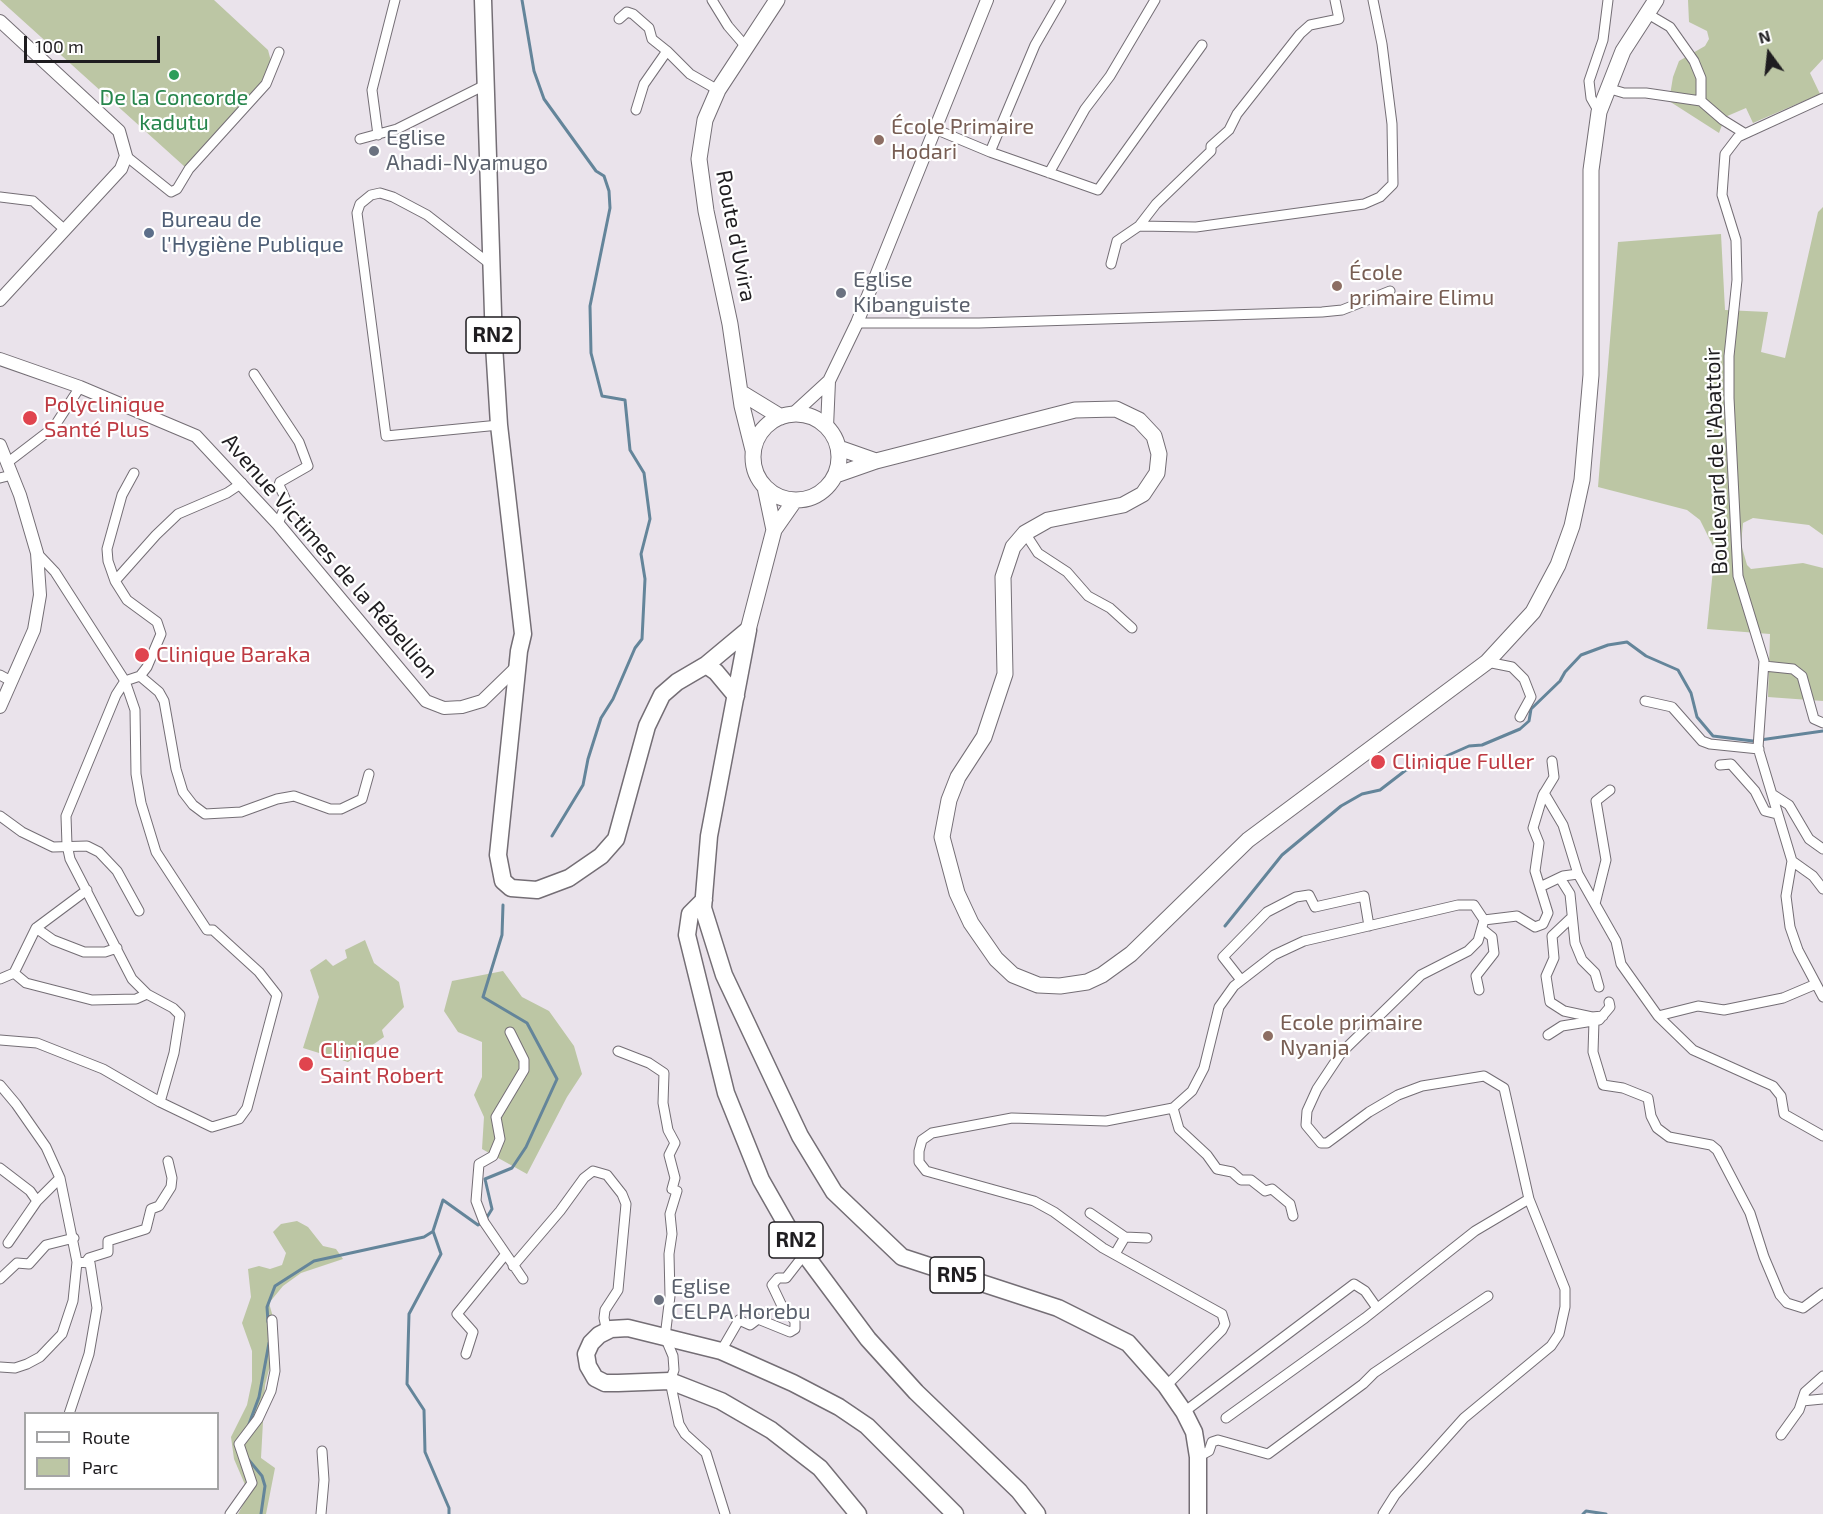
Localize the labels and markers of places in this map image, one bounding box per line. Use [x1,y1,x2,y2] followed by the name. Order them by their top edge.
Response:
[167,68,181,82] marker: De la Concorde kadutu
[100,85,248,136] place label: De la Concorde kadutu
[891,114,1034,166] place label: École Primaire Hodari
[386,125,548,176] place label: Eglise Ahadi-Nyamugo
[872,133,886,147] marker: École Primaire Hodari
[367,144,381,158] marker: Eglise Ahadi-Nyamugo
[161,207,344,258] place label: Bureau de l'Hygiène Publique
[142,226,156,240] marker: Bureau de l'Hygiène Publique
[1349,260,1494,312] place label: École primaire Elimu
[853,267,971,318] place label: Eglise Kibanguiste
[1330,279,1344,293] marker: École primaire Elimu
[834,286,848,300] marker: Eglise Kibanguiste
[44,392,165,444] place label: Polyclinique Santé Plus
[21,409,39,427] marker: Polyclinique Santé Plus
[156,642,310,668] place label: Clinique Baraka
[133,646,151,664] marker: Clinique Baraka
[1392,749,1534,775] place label: Clinique Fuller
[1369,753,1387,771] marker: Clinique Fuller
[1280,1010,1423,1062] place label: Ecole primaire Nyanja
[1261,1029,1275,1043] marker: Ecole primaire Nyanja
[320,1038,443,1090] place label: Clinique Saint Robert
[297,1055,315,1073] marker: Clinique Saint Robert
[671,1274,811,1326] place label: Eglise CELPA Horebu
[652,1293,666,1307] marker: Eglise CELPA Horebu

